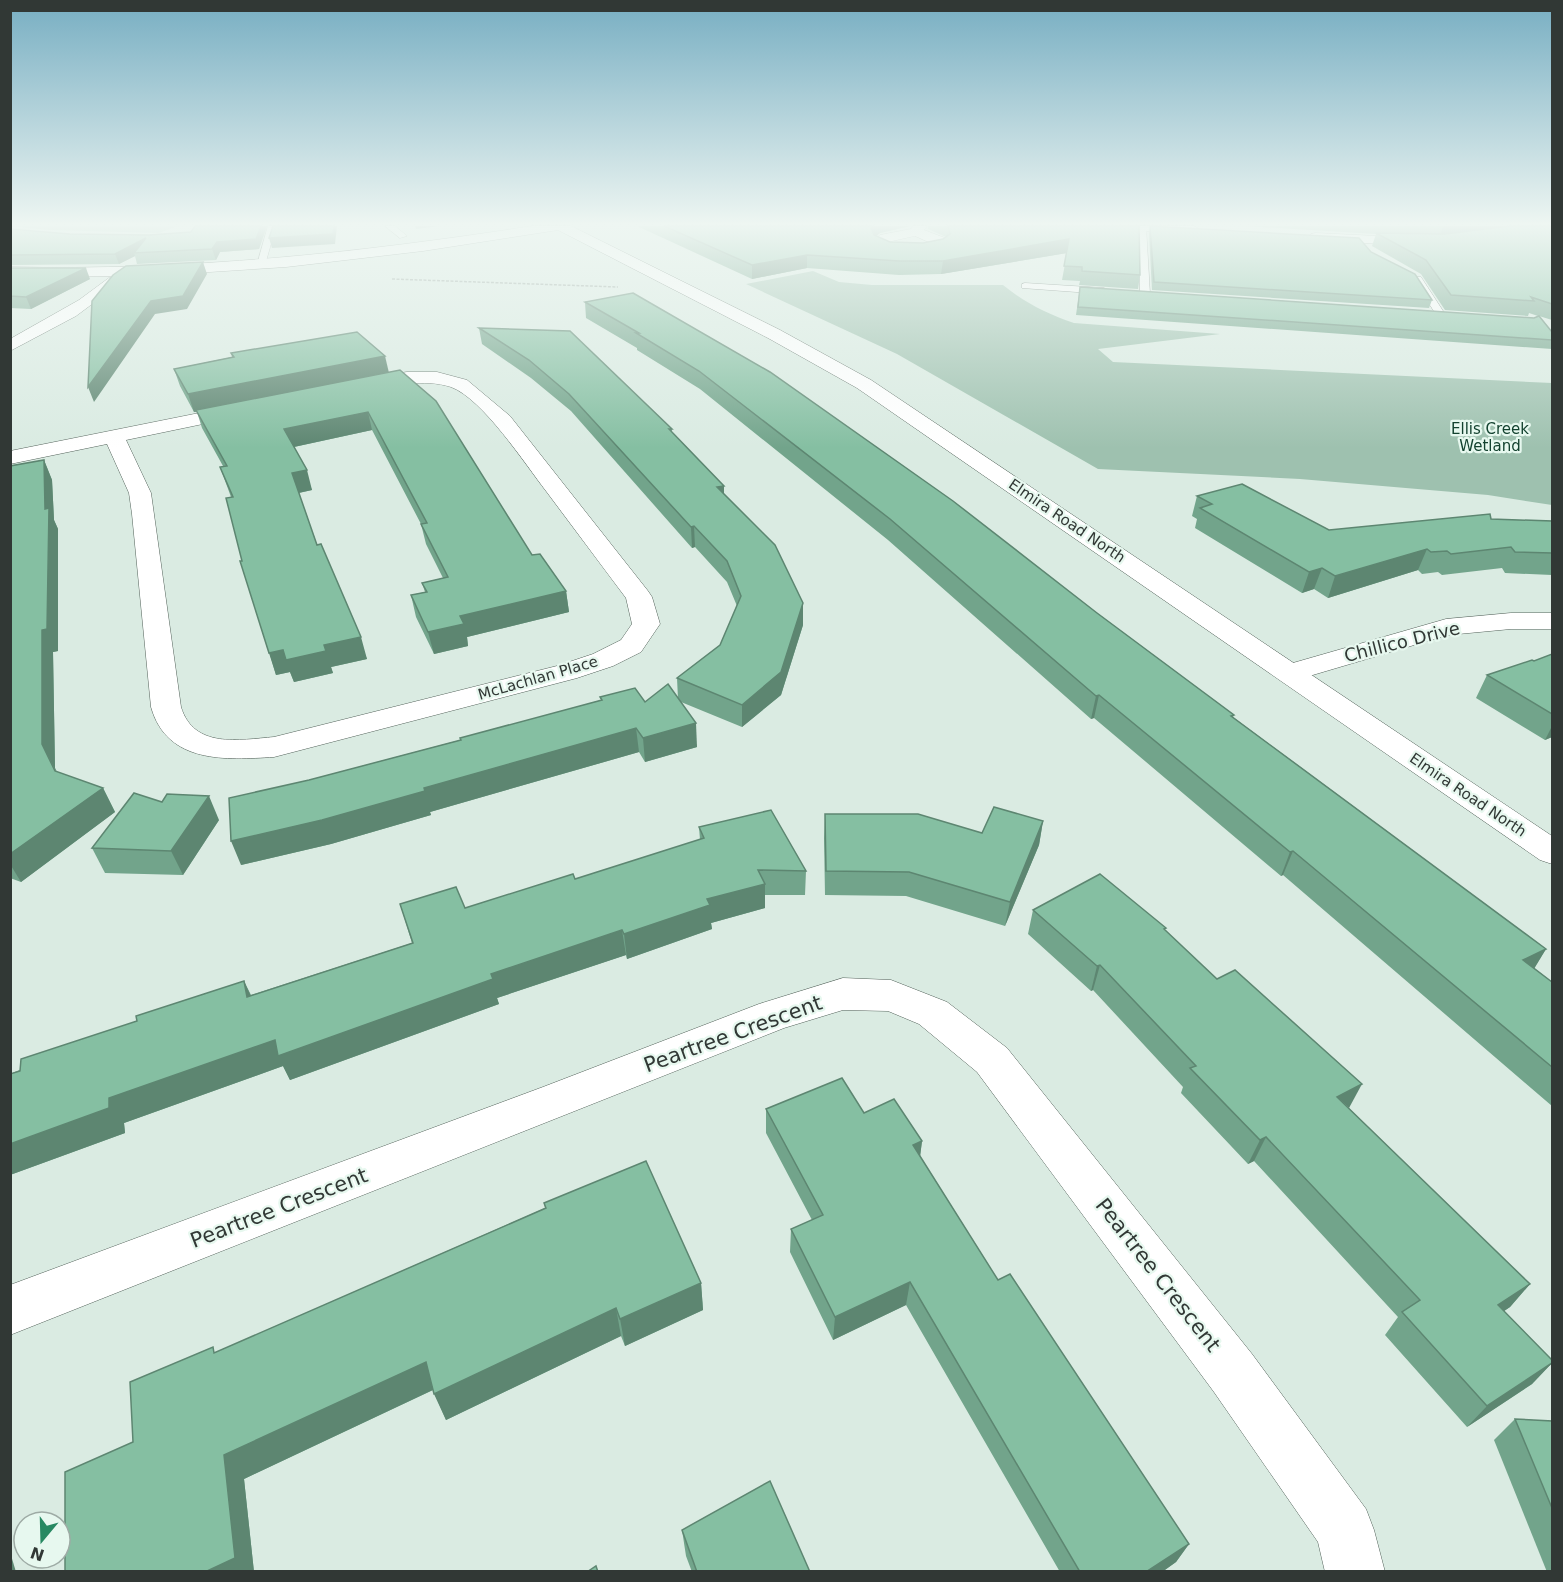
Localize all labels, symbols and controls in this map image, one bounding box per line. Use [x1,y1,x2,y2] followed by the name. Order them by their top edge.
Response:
[1451,420,1529,455] park label: Ellis Creek Wetland
[1005,475,1129,567] street label: Elmira Road North
[1342,617,1462,666] street label: Chillico Drive
[476,652,600,704] street label: McLachlan Place
[1406,749,1530,841] street label: Elmira Road North
[641,991,825,1077] street label: Peartree Crescent
[187,1163,371,1253] street label: Peartree Crescent
[1091,1194,1225,1356] street label: Peartree Crescent
[12,1510,72,1570] north arrow
[28,1543,47,1565] text: N

